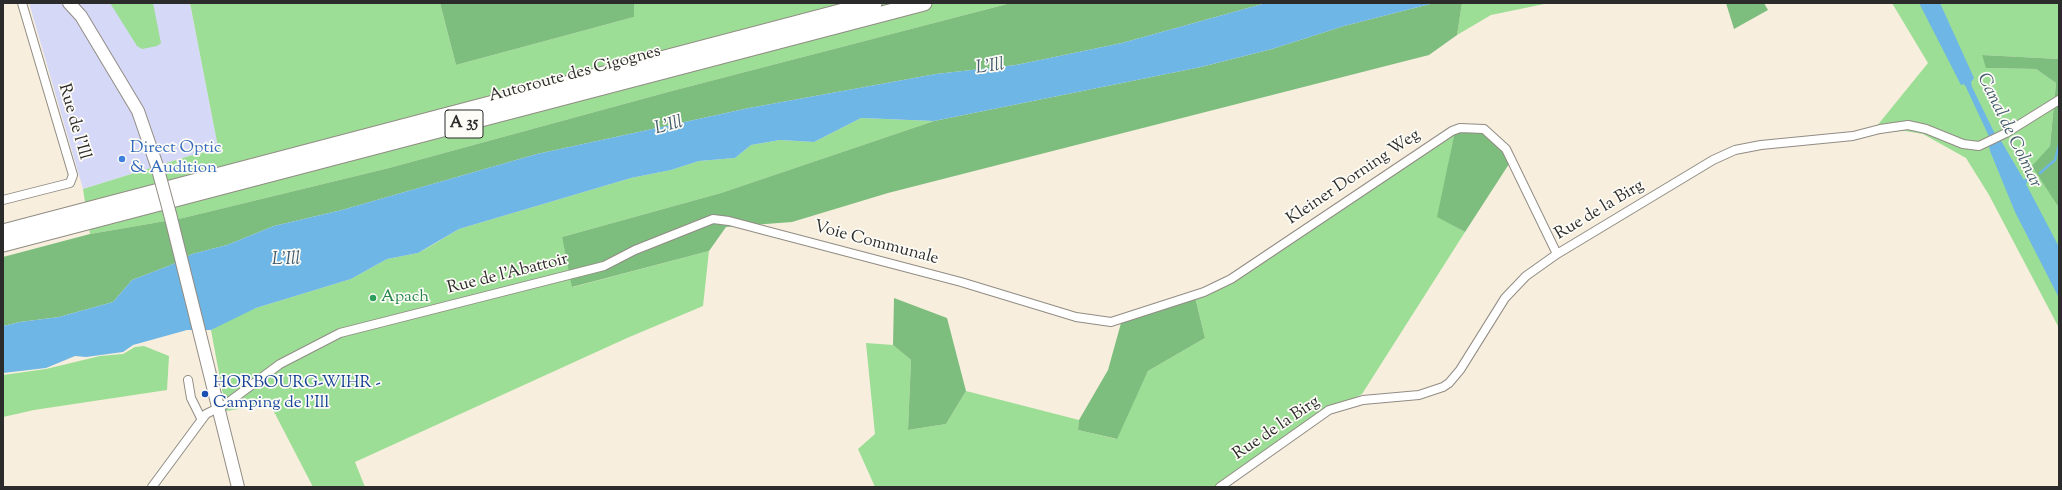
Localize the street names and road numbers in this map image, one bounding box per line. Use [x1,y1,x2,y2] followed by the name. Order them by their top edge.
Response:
[487,42,663,108] street label: Autoroute des Cigognes
[52,82,94,162] street label: Rue de l'Ill
[445,110,483,138] road number: A 35
[1283,126,1425,230] street label: Kleiner Dorning Weg
[1552,176,1648,246] street label: Rue de la Birg
[811,218,941,270] street label: Voie Communale
[445,250,571,300] street label: Rue de l'Abattoir
[1230,392,1324,466] street label: Rue de la Birg

